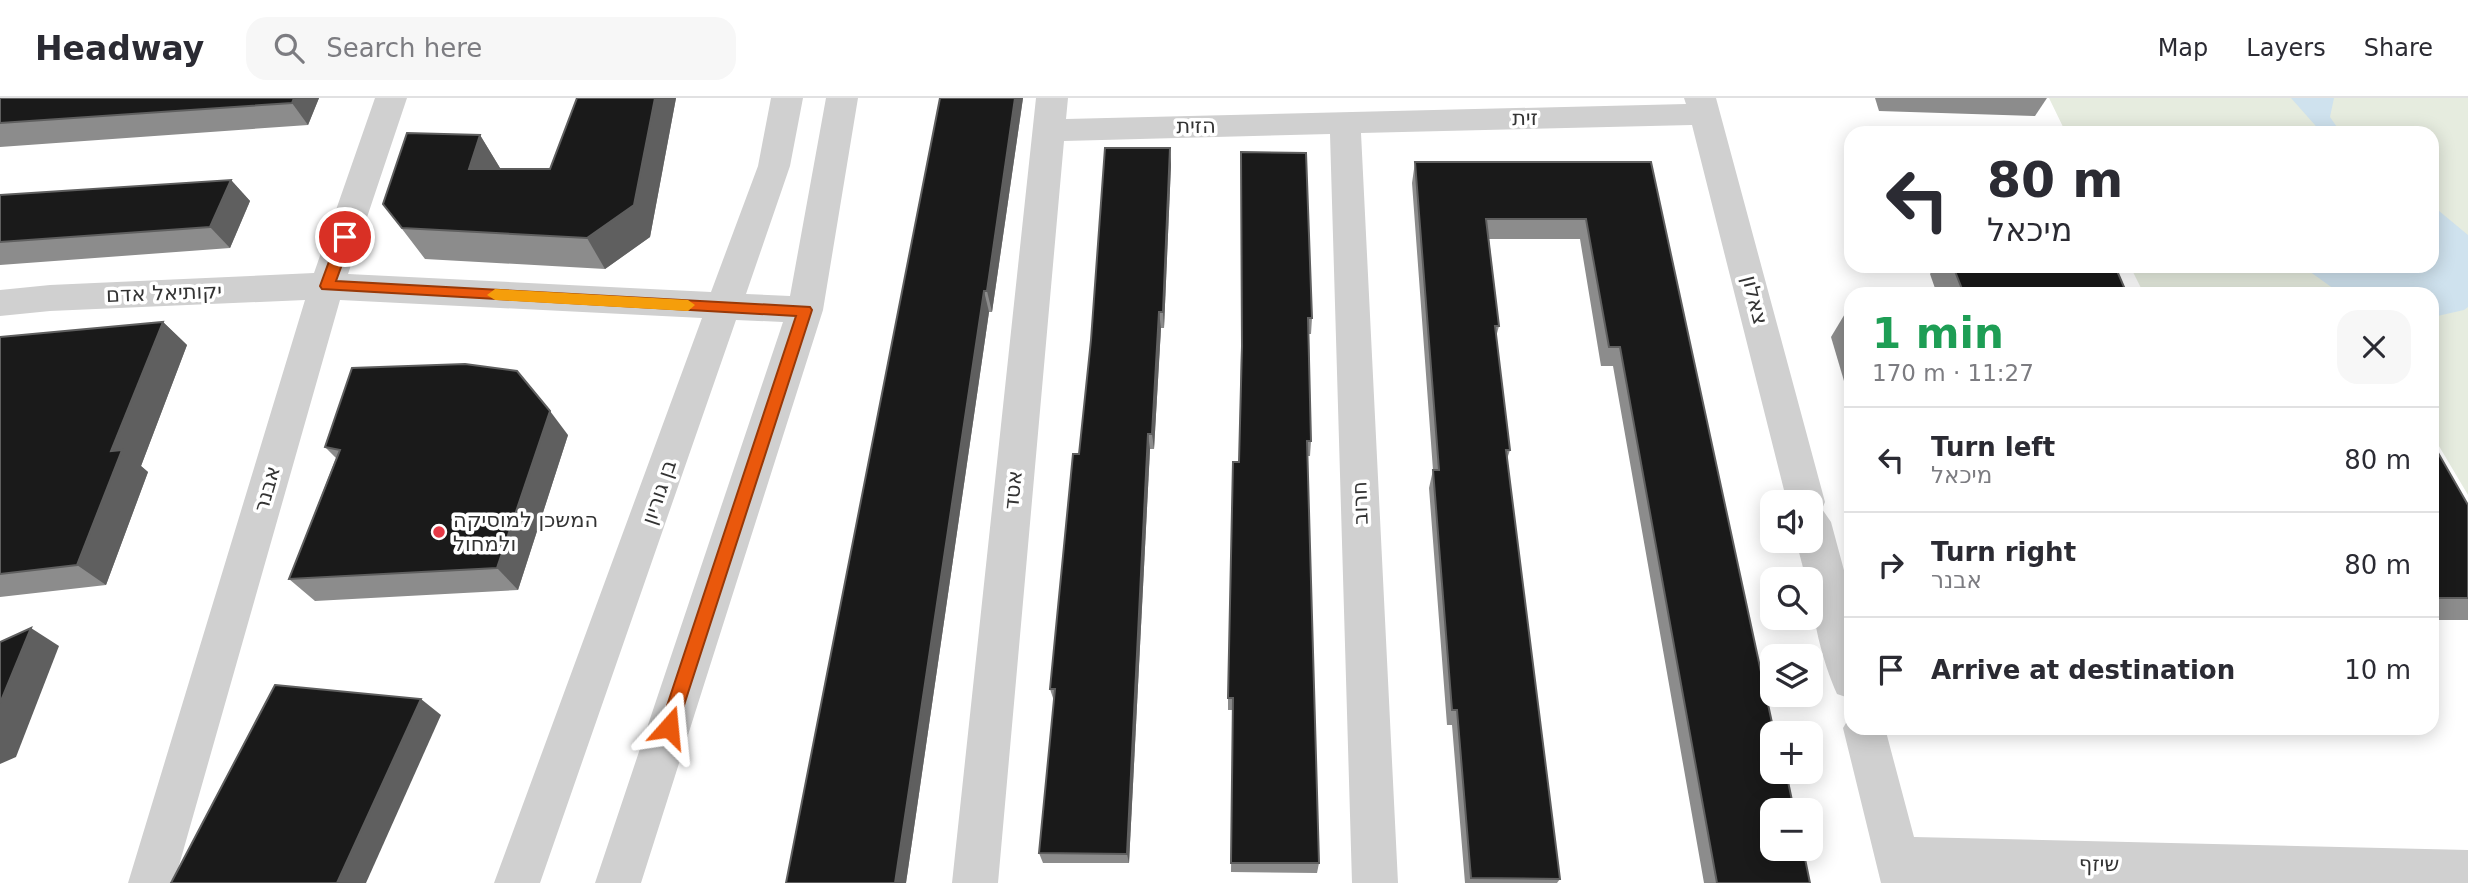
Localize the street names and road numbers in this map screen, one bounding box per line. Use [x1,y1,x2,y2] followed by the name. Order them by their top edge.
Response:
[1512,106,1538,130] street label: זית
[1176,114,1216,138] street label: הזית
[1737,273,1773,327] street label: צאלון
[106,279,222,307] street label: יקותיאל אדם
[637,456,681,528] street label: בן גוריון
[249,463,285,515] street label: אבנר
[999,469,1027,511] street label: אטד
[1347,481,1373,525] street label: חרוב
[2079,852,2119,876] street label: שיזף

